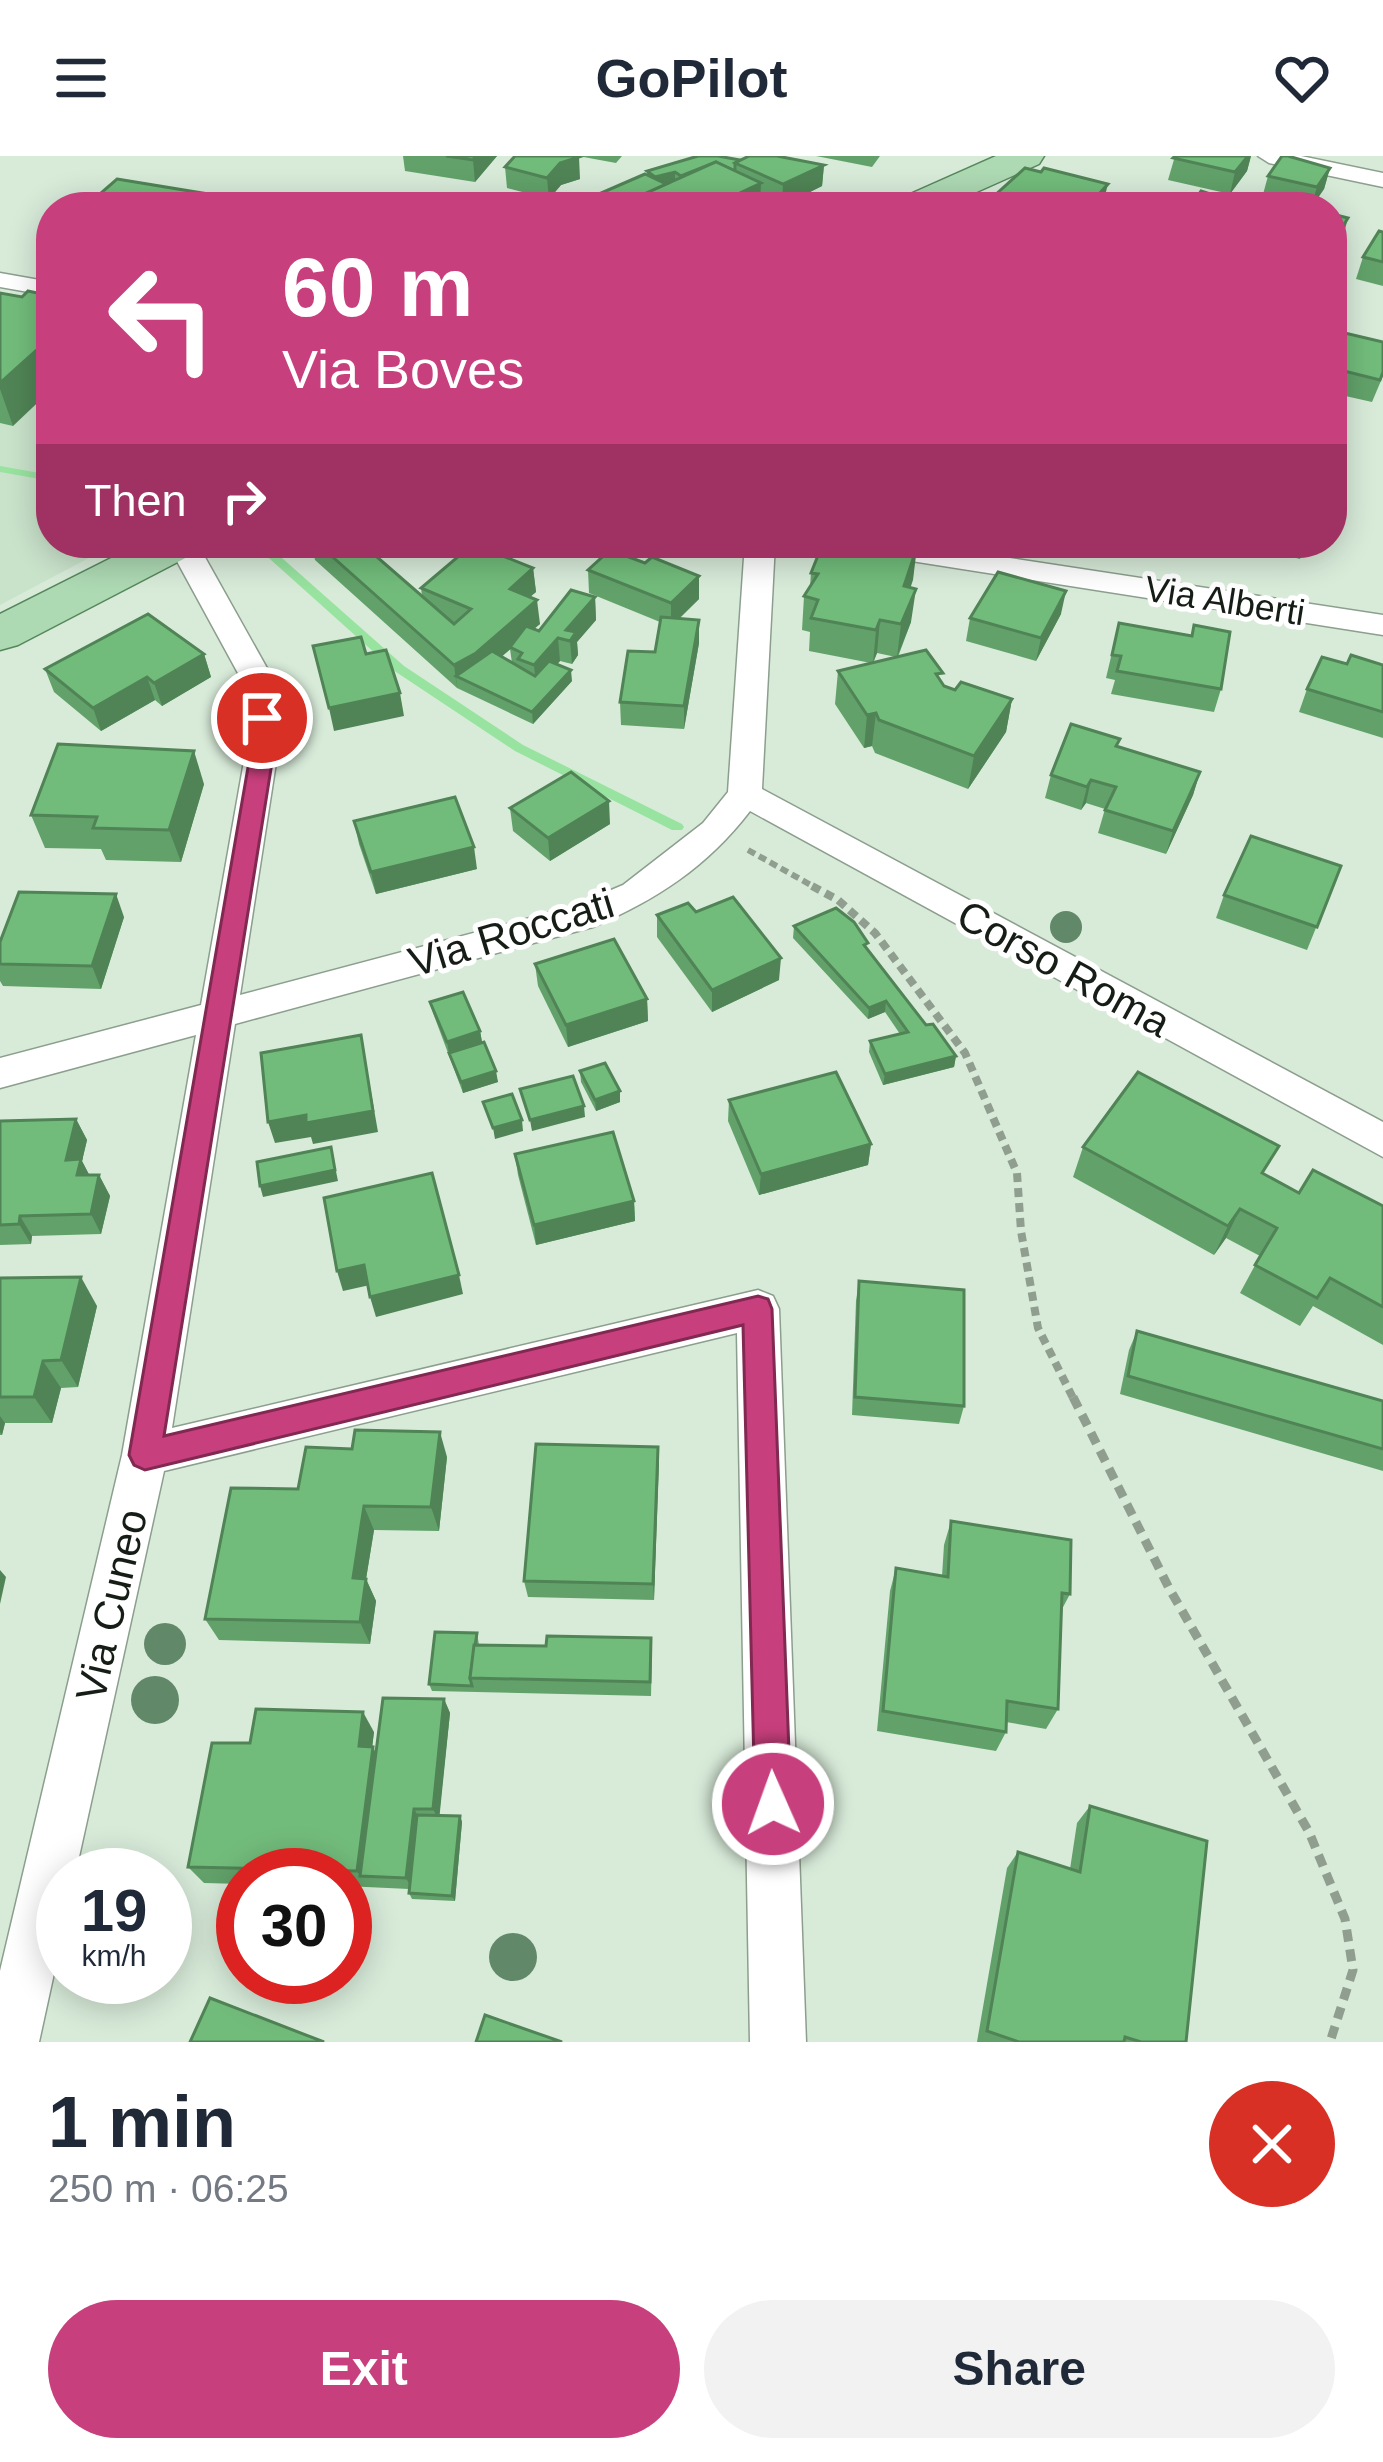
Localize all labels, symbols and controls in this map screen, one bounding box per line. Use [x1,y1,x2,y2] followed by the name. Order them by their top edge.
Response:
[48,45,114,111] icon: menu
[1269,45,1335,111] icon: heart
[596,48,787,108] text: GoPilot
[84,240,240,396] icon: left
[282,240,473,334] text: 60 m
[282,339,524,399] text: Via Boves
[211,468,277,534] icon: right
[84,475,187,526] text: Then
[1142,568,1308,633] street label: Via Alberti
[211,667,313,769] pin
[229,685,295,751] icon: arrive
[403,879,619,986] street label: Via Roccati
[949,891,1179,1046] street label: Corso Roma
[67,1505,156,1706] street label: Via Cuneo
[710,1741,836,1867] position arrow
[216,1848,372,2004] speed limit sign: 30
[81,1877,147,1944] text: 19
[81,1939,147,1972] text: km/h
[1209,2081,1335,2207] button: close
[48,2082,236,2162] text: 1 min
[48,2167,289,2210] text: 250 m · 06:25
[48,2300,680,2438] button: Exit
[704,2300,1335,2438] button: Share

